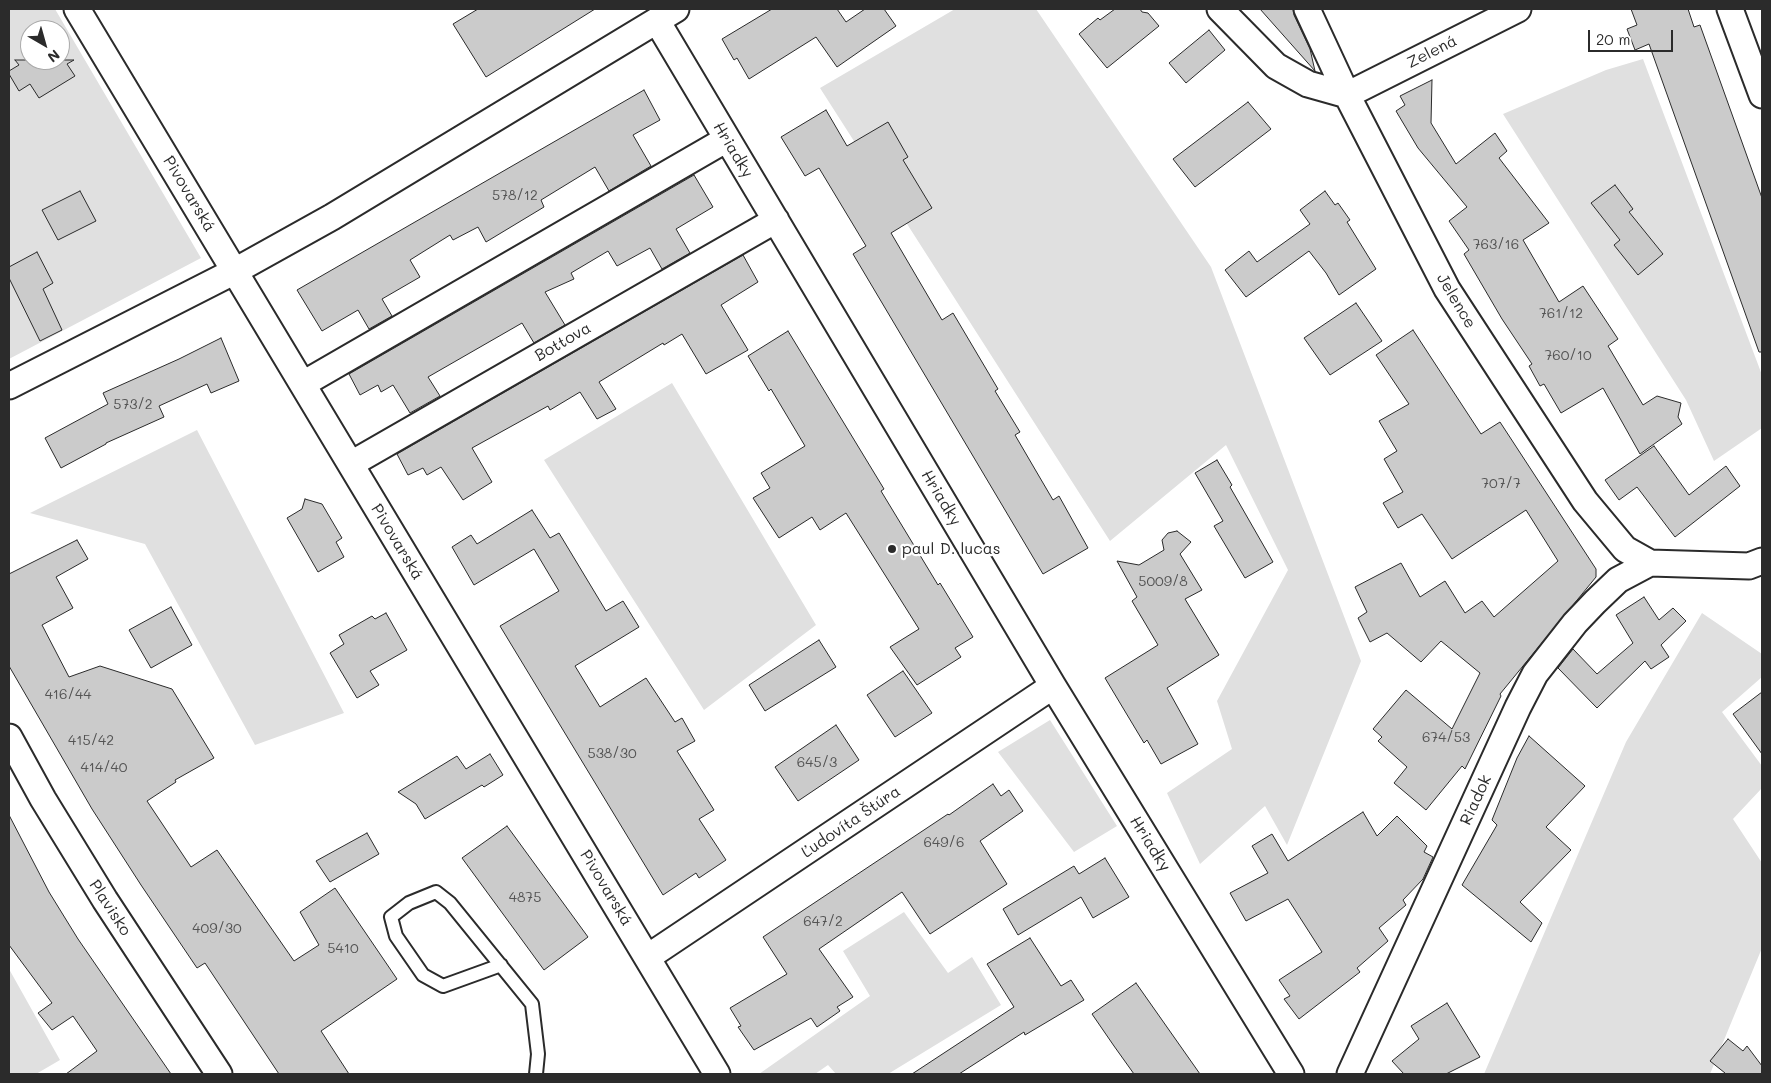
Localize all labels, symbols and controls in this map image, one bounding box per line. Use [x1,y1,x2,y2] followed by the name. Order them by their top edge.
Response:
[20,20,70,70] north arrow
[1591,20,1676,52] scale bar
[1596,29,1630,49] text: 20 m
[1404,31,1460,73] street label: Zelená
[44,46,64,67] text: N
[709,119,757,181] street label: Hriadky
[159,152,219,236] street label: Pivovarská
[492,188,538,204] house number: 578/12
[1473,237,1519,253] house number: 763/16
[1432,270,1480,332] street label: Jelence
[1539,306,1583,322] house number: 761/12
[532,318,594,366] street label: Bottova
[1544,348,1592,364] house number: 760/10
[113,397,153,413] house number: 573/2
[917,467,965,529] street label: Hriadky
[1481,476,1521,492] house number: 707/7
[367,500,427,584] street label: Pivovarská
[902,539,1000,559] place label: paul D. lucas
[886,543,898,555] marker: paul D. lucas
[1138,574,1188,590] house number: 5009/8
[45,687,91,703] house number: 416/44
[1422,730,1470,746] house number: 674/53
[68,733,114,749] house number: 415/42
[587,746,637,762] house number: 538/30
[797,755,837,771] house number: 645/3
[81,760,127,776] house number: 414/40
[1456,772,1496,828] street label: Riadok
[798,782,904,862] street label: Ľudovíta Štúra
[1126,813,1174,875] street label: Hriadky
[924,835,964,851] house number: 649/6
[576,846,636,930] street label: Pivovarská
[85,876,135,940] street label: Plavisko
[509,890,541,906] house number: 4875
[803,914,843,930] house number: 647/2
[192,921,242,937] house number: 409/30
[327,941,359,957] house number: 5410

